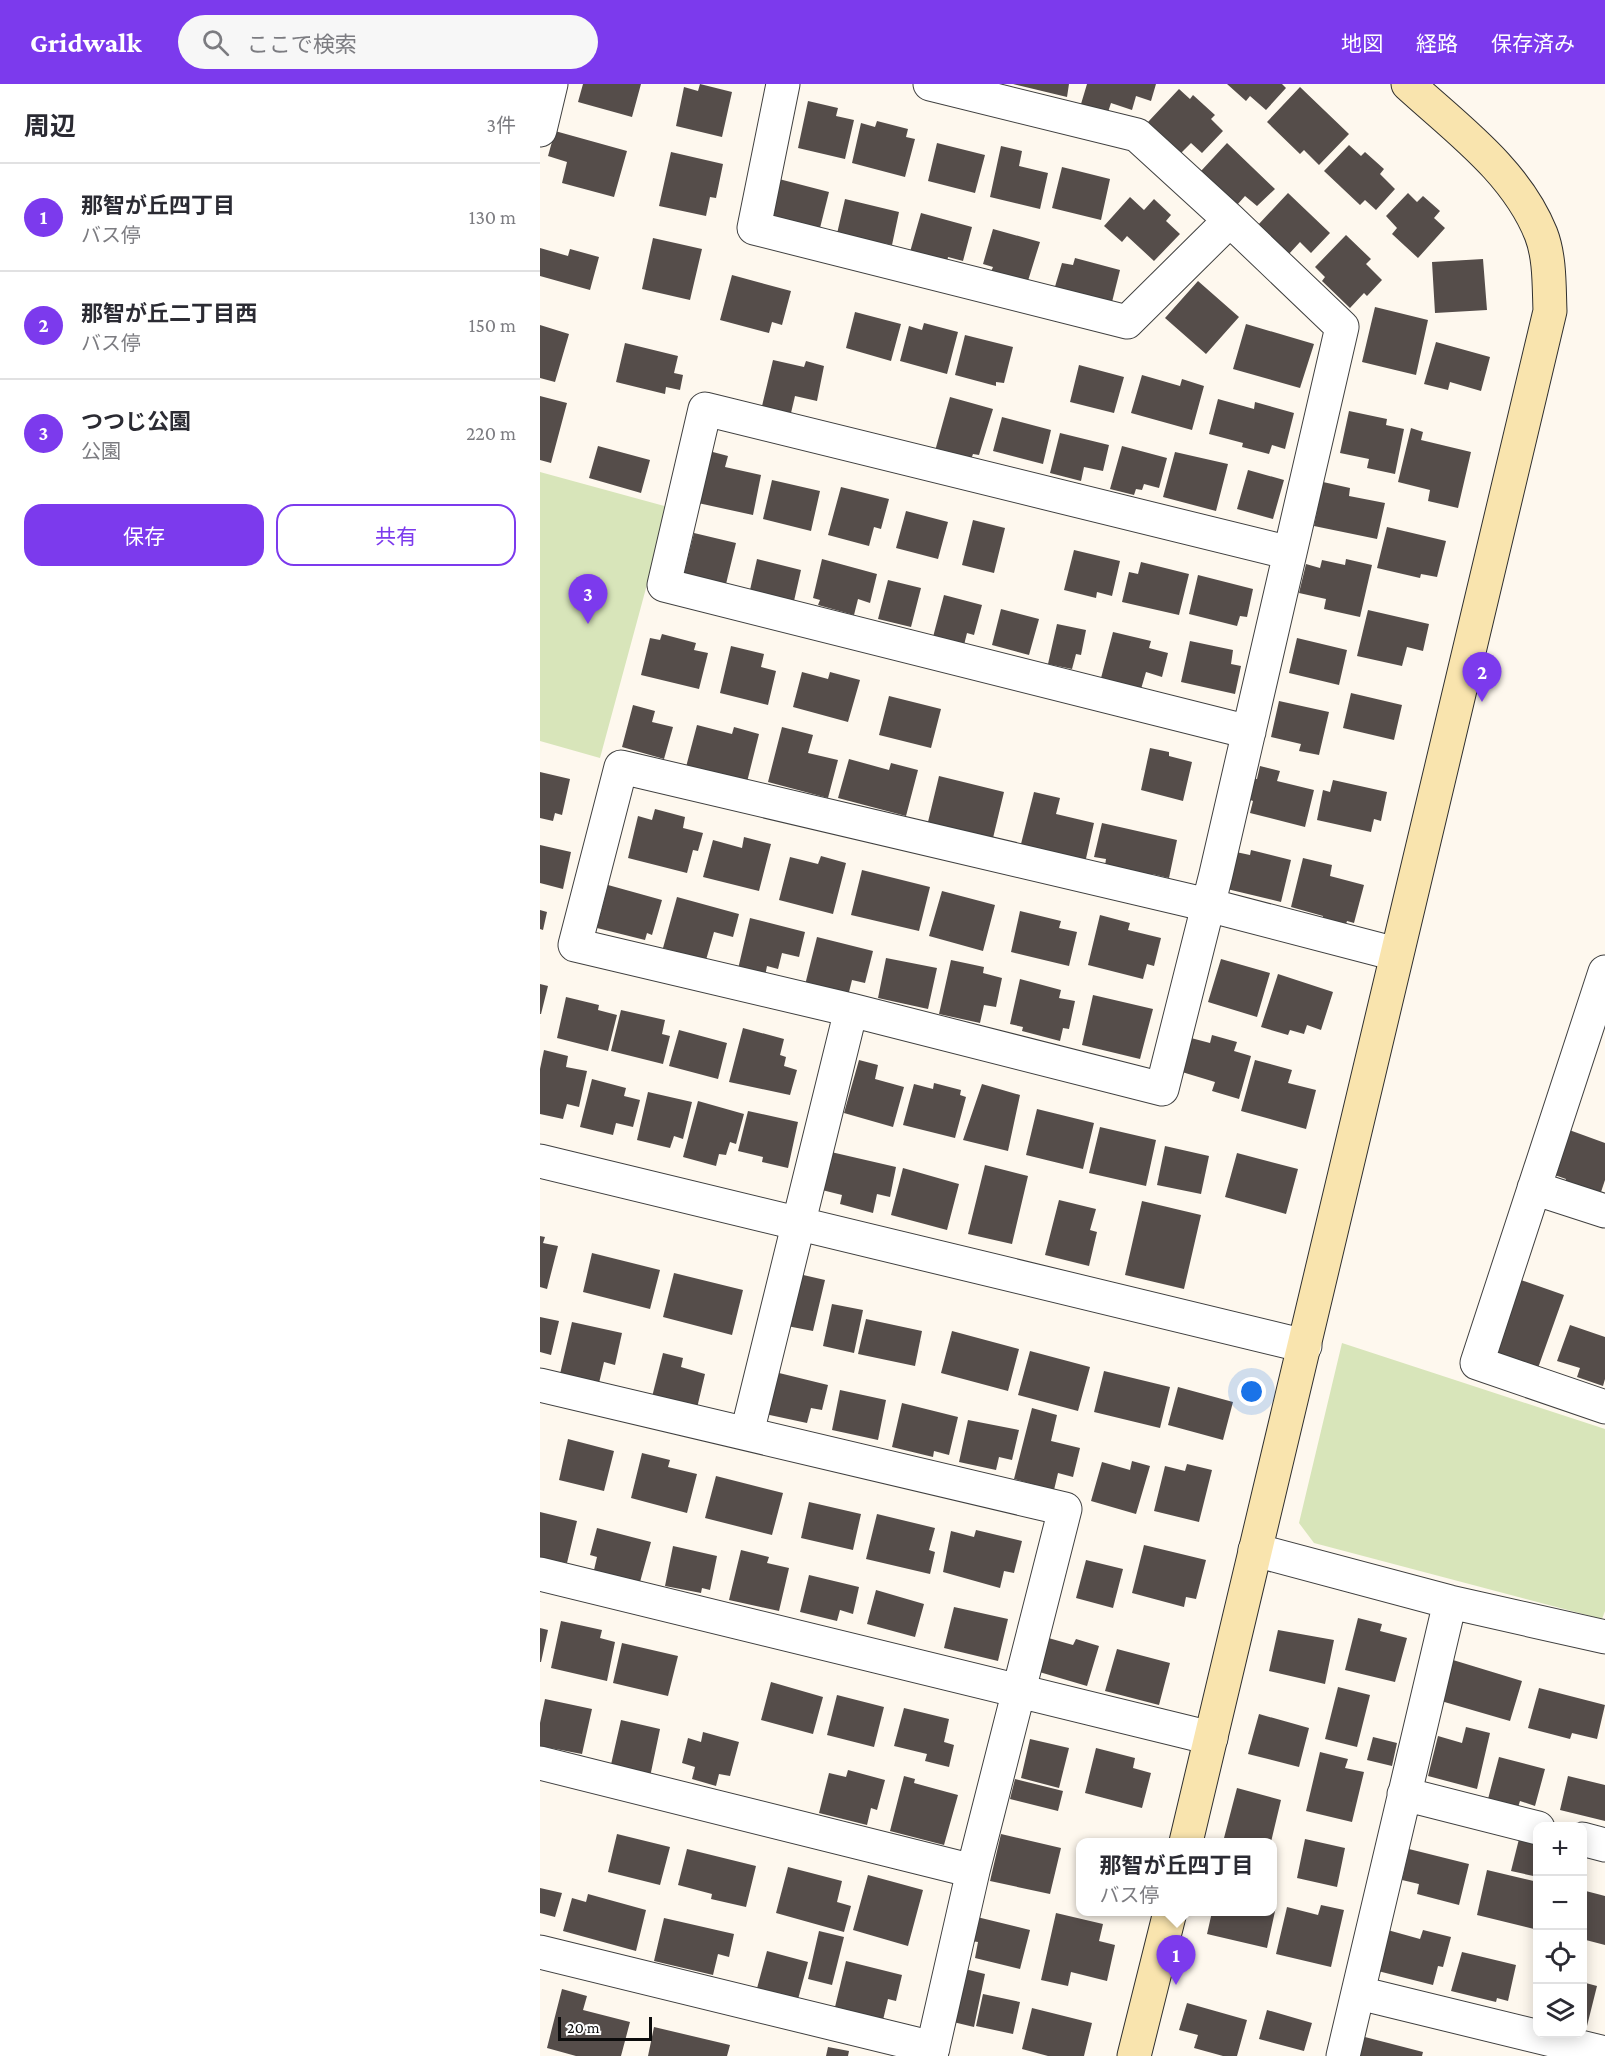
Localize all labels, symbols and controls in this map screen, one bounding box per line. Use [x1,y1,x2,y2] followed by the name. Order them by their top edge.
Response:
[178,15,598,69] search box
[199,26,232,59] icon: search
[30,27,142,58] text: Gridwalk
[247,32,357,57] text: ここで検索
[1341,32,1383,56] text: 地図
[1416,32,1458,56] text: 経路
[1491,32,1575,56] text: 保存済み
[24,112,76,141] text: 周辺
[487,114,516,136] text: 3件
[81,193,235,218] text: 那智が丘四丁目
[40,206,47,228] text: 1
[469,206,516,228] text: 130 m
[81,224,141,246] text: バス停
[81,301,257,326] text: 那智が丘二丁目西
[38,314,49,336] text: 2
[469,314,516,336] text: 150 m
[81,332,141,354] text: バス停
[81,409,191,434] text: つつじ公園
[39,422,48,444] text: 3
[466,422,516,444] text: 220 m
[81,440,121,462] text: 公園
[24,504,264,566] button: 保存
[276,504,516,566] button: 共有
[568,574,608,624] pin: 3
[1462,652,1502,702] pin: 2
[1237,1377,1266,1406] your location
[1533,1822,1587,2038] map controls
[1533,1822,1587,1876] button: +
[1076,1838,1277,1916] popup
[1099,1853,1254,1878] text: 那智が丘四丁目
[1533,1876,1587,1930] button: −
[1099,1884,1159,1906] text: バス停
[1533,1930,1587,1984] button: locate
[1156,1936,1196,1985] pin: 1
[1533,1984,1587,2038] button: layers
[558,2014,652,2042] scale bar
[567,2019,600,2036] text: 20 m

